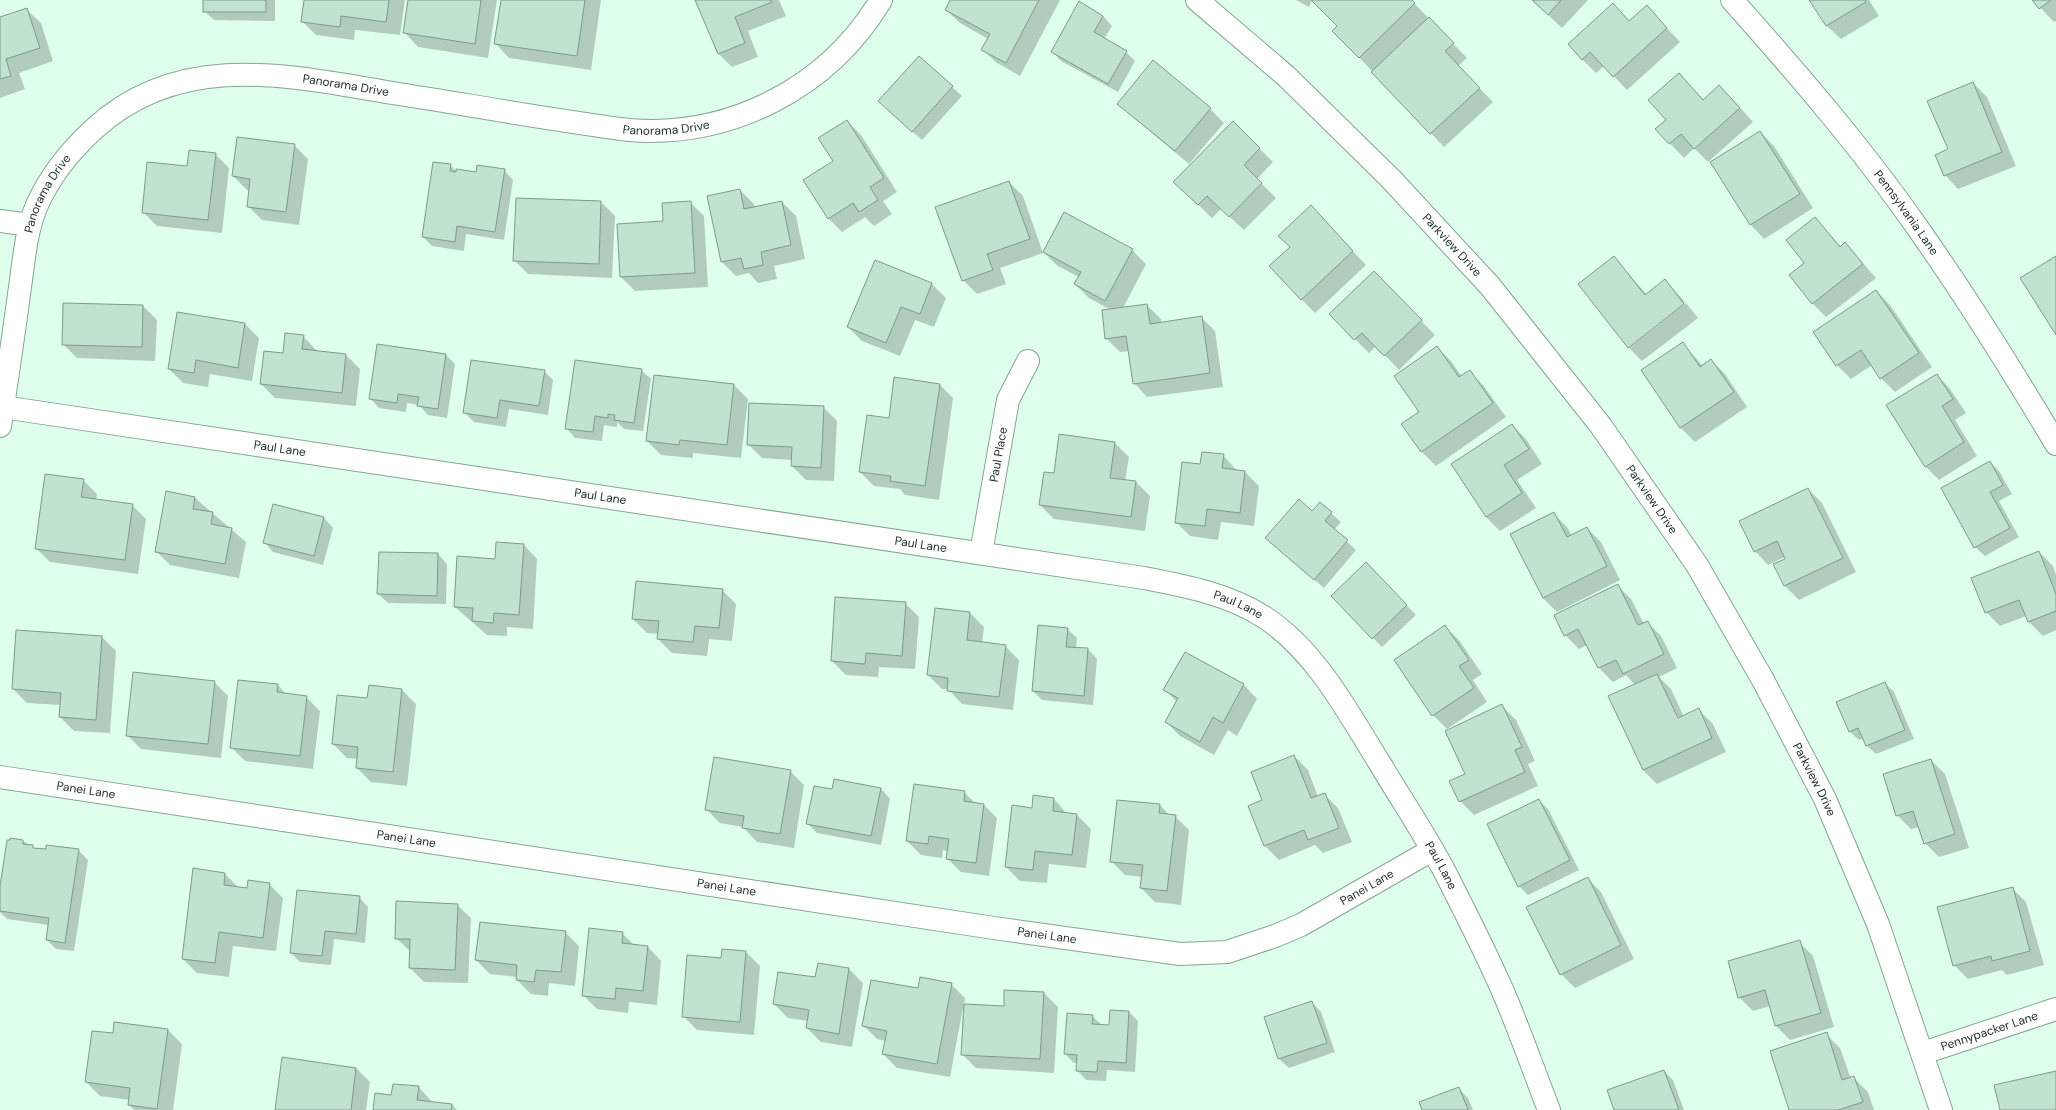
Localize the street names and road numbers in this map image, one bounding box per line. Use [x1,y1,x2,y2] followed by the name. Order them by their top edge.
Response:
[302,71,390,100] street label: Panorama Drive
[622,116,711,139] street label: Panorama Drive
[21,151,74,234] street label: Panorama Drive
[1870,167,1942,258] street label: Pennsylvania Lane
[1419,210,1485,280] street label: Parkview Drive
[986,425,1011,483] street label: Paul Place
[253,437,307,460] street label: Paul Lane
[1622,462,1681,537] street label: Parkview Drive
[573,485,628,508] street label: Paul Lane
[894,533,948,556] street label: Paul Lane
[1212,587,1266,623] street label: Paul Lane
[1789,740,1839,819] street label: Parkview Drive
[55,778,117,802] street label: Panei Lane
[376,826,437,851] street label: Panei Lane
[1421,838,1461,892] street label: Paul Lane
[1337,865,1397,909] street label: Panei Lane
[696,875,758,900] street label: Panei Lane
[1016,923,1078,947] street label: Panei Lane
[1939,1007,2040,1055] street label: Pennypacker Lane

